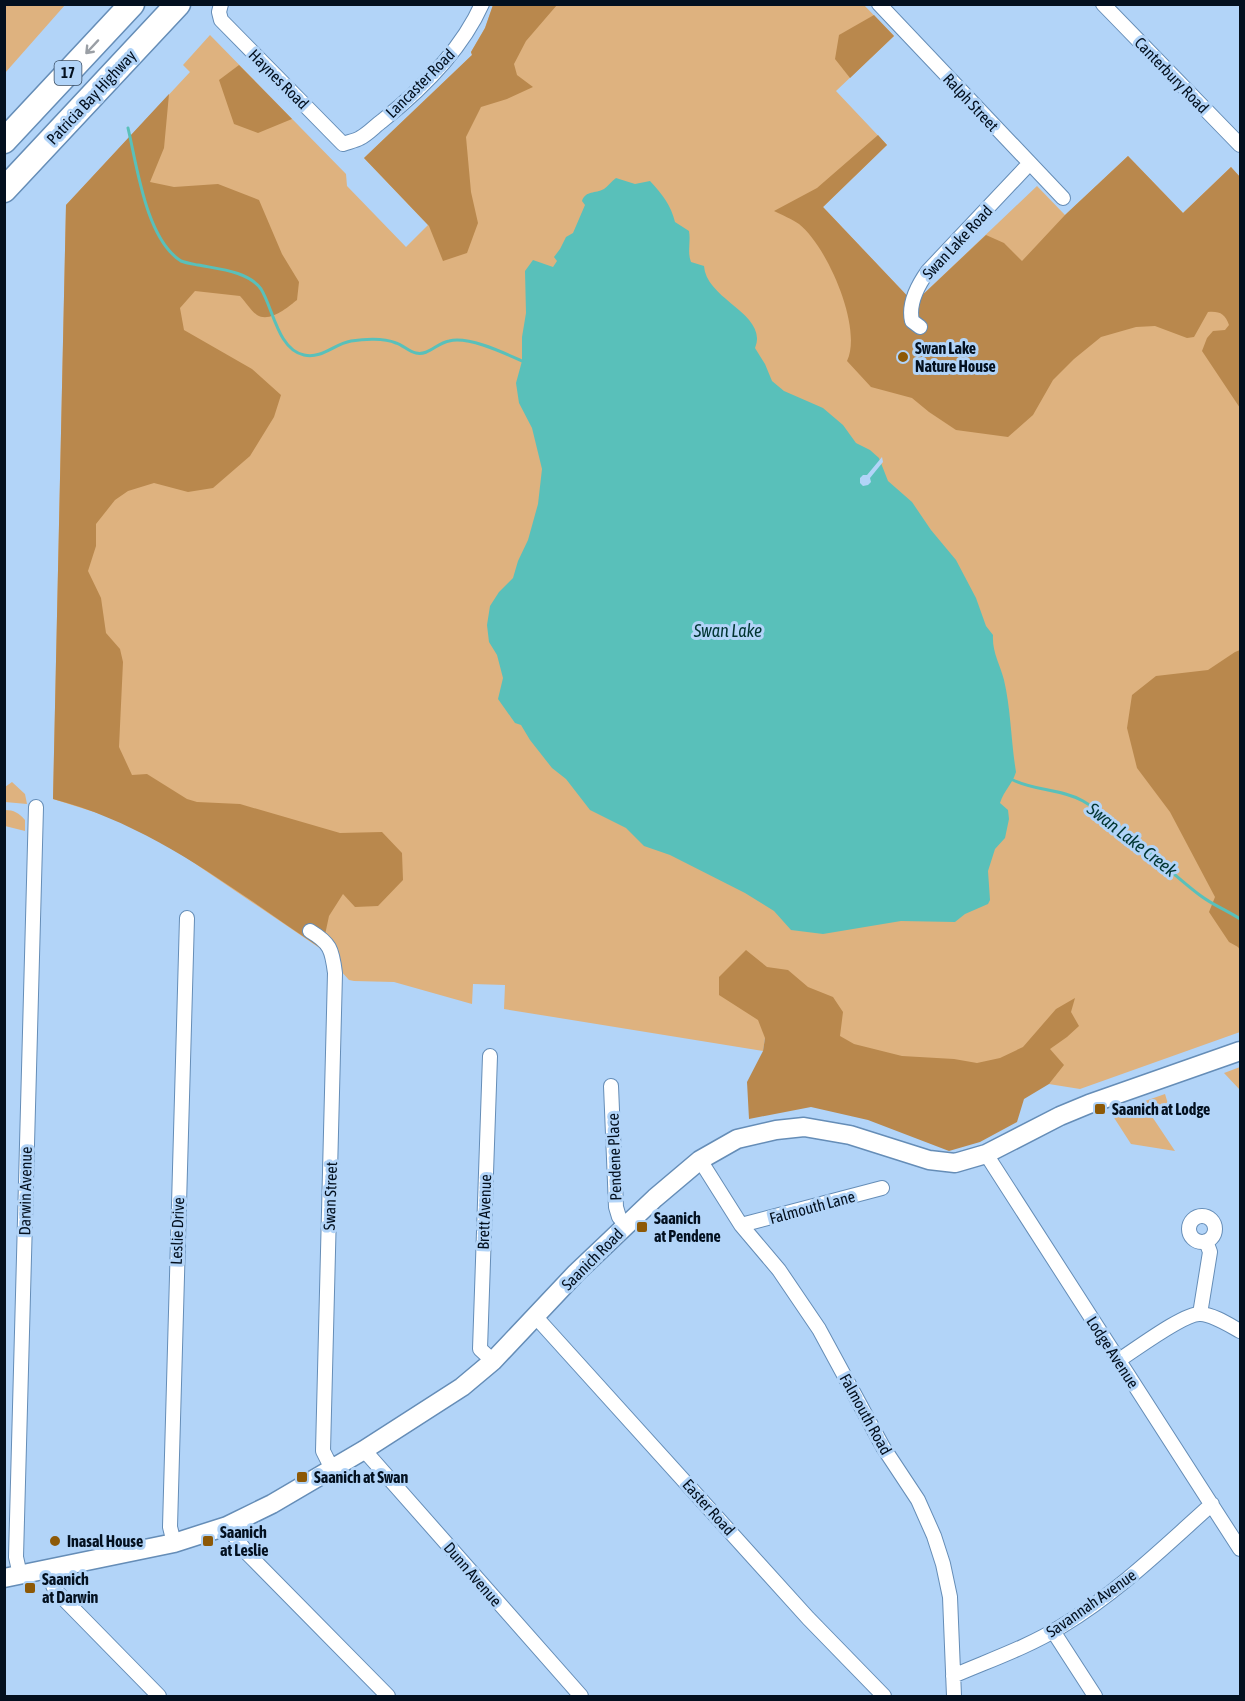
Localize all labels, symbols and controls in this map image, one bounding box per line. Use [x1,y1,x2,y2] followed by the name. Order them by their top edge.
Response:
[1131,33,1213,117] street label: Canterbury Road
[85,40,100,55] one-way arrow
[382,45,458,121] street label: Lancaster Road
[43,46,140,148] street label: Patricia Bay Highway
[245,46,312,113] street label: Haynes Road
[54,61,82,85] road number: 17
[939,69,1003,136] street label: Ralph Street
[918,202,996,282] street label: Swan Lake Road
[915,339,996,375] place label: Swan Lake Nature House
[896,350,910,364] marker: Swan Lake Nature House
[693,620,762,641] water label: Swan Lake
[1083,798,1182,882] water label: Swan Lake Creek
[1112,1100,1210,1118] place label: Saanich at Lodge
[1093,1102,1107,1116] marker: Saanich at Lodge
[603,1113,625,1201] street label: Pendene Place
[15,1147,35,1235] street label: Darwin Avenue
[320,1161,340,1231] street label: Swan Street
[474,1174,494,1250] street label: Brett Avenue
[767,1187,857,1227] street label: Falmouth Lane
[167,1197,187,1265] street label: Leslie Drive
[654,1209,721,1245] place label: Saanich at Pendene
[635,1220,649,1234] marker: Saanich at Pendene
[558,1225,626,1293] street label: Saanich Road
[1082,1313,1143,1392] street label: Lodge Avenue
[836,1370,896,1458] street label: Falmouth Road
[314,1468,409,1486] place label: Saanich at Swan
[295,1470,309,1484] marker: Saanich at Swan
[679,1475,739,1539] street label: Easter Road
[220,1523,269,1559] place label: Saanich at Leslie
[67,1532,143,1550] place label: Inasal House
[48,1534,62,1548] marker: Inasal House
[201,1534,215,1548] marker: Saanich at Leslie
[440,1538,506,1610] street label: Dunn Avenue
[1043,1565,1139,1641] street label: Savannah Avenue
[42,1570,99,1606] place label: Saanich at Darwin
[23,1581,37,1595] marker: Saanich at Darwin

